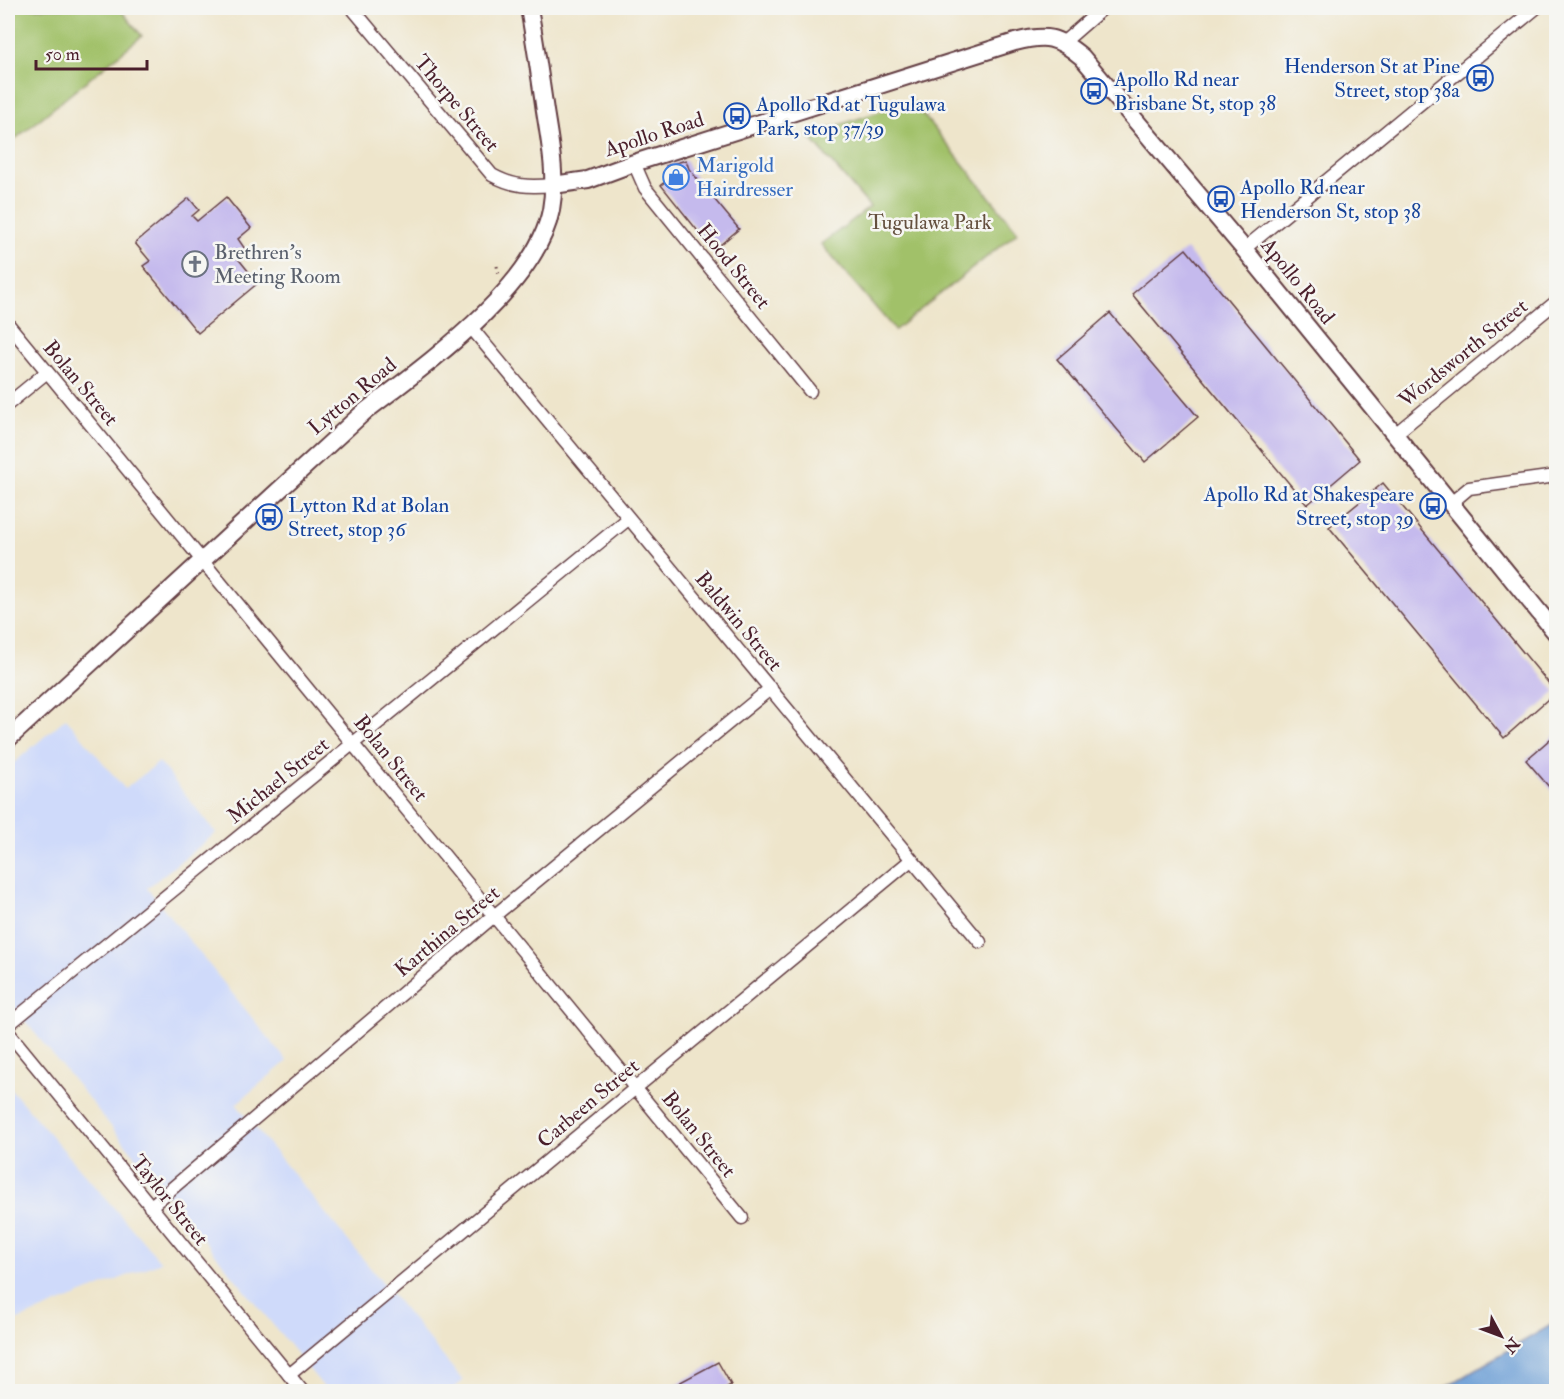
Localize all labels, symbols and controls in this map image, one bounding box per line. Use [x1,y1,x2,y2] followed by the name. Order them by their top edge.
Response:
[36,33,147,71] scale bar
[45,43,80,66] text: 50 m
[408,49,505,158] street label: Thorpe Street
[1284,53,1460,104] place label: Henderson St at Pine Street, stop 38a
[1465,63,1495,93] bus stop icon: Henderson St at Pine Street, stop 38a
[1113,66,1276,117] place label: Apollo Rd near Brisbane St, stop 38
[1079,76,1109,106] bus stop icon: Apollo Rd near Brisbane St, stop 38
[755,91,946,142] place label: Apollo Rd at Tugulawa Park, stop 37/39
[722,101,752,131] bus stop icon: Apollo Rd at Tugulawa Park, stop 37/39
[600,106,708,164] street label: Apollo Road
[696,152,793,203] place label: Marigold Hairdresser
[661,162,691,192] shop icon: Marigold Hairdresser
[1239,174,1421,225] place label: Apollo Rd near Henderson St, stop 38
[1206,184,1236,214] bus stop icon: Apollo Rd near Henderson St, stop 38
[868,209,992,236] park label: Tugulawa Park
[691,218,776,315] street label: Hood Street
[1254,232,1341,330] street label: Apollo Road
[214,239,341,290] place label: Brethren's Meeting Room
[180,249,210,279] church icon: Brethren's Meeting Room
[1392,293,1534,414] street label: Wordsworth Street
[37,335,124,432] street label: Bolan Street
[303,351,403,441] street label: Lytton Road
[1203,481,1414,532] place label: Apollo Rd at Shakespeare Street, stop 39
[1418,491,1448,521] bus stop icon: Apollo Rd at Shakespeare Street, stop 39
[288,492,450,543] place label: Lytton Rd at Bolan Street, stop 36
[254,502,284,532] bus stop icon: Lytton Rd at Bolan Street, stop 36
[689,566,788,677] street label: Baldwin Street
[348,710,434,807] street label: Bolan Street
[222,731,335,830] street label: Michael Street
[389,879,506,983] street label: Karthina Street
[532,1053,645,1154] street label: Carbeen Street
[656,1086,742,1183] street label: Bolan Street
[125,1149,215,1251] street label: Taylor Street
[1471,1306,1531,1366] north arrow
[1499,1332,1524,1358] text: N

